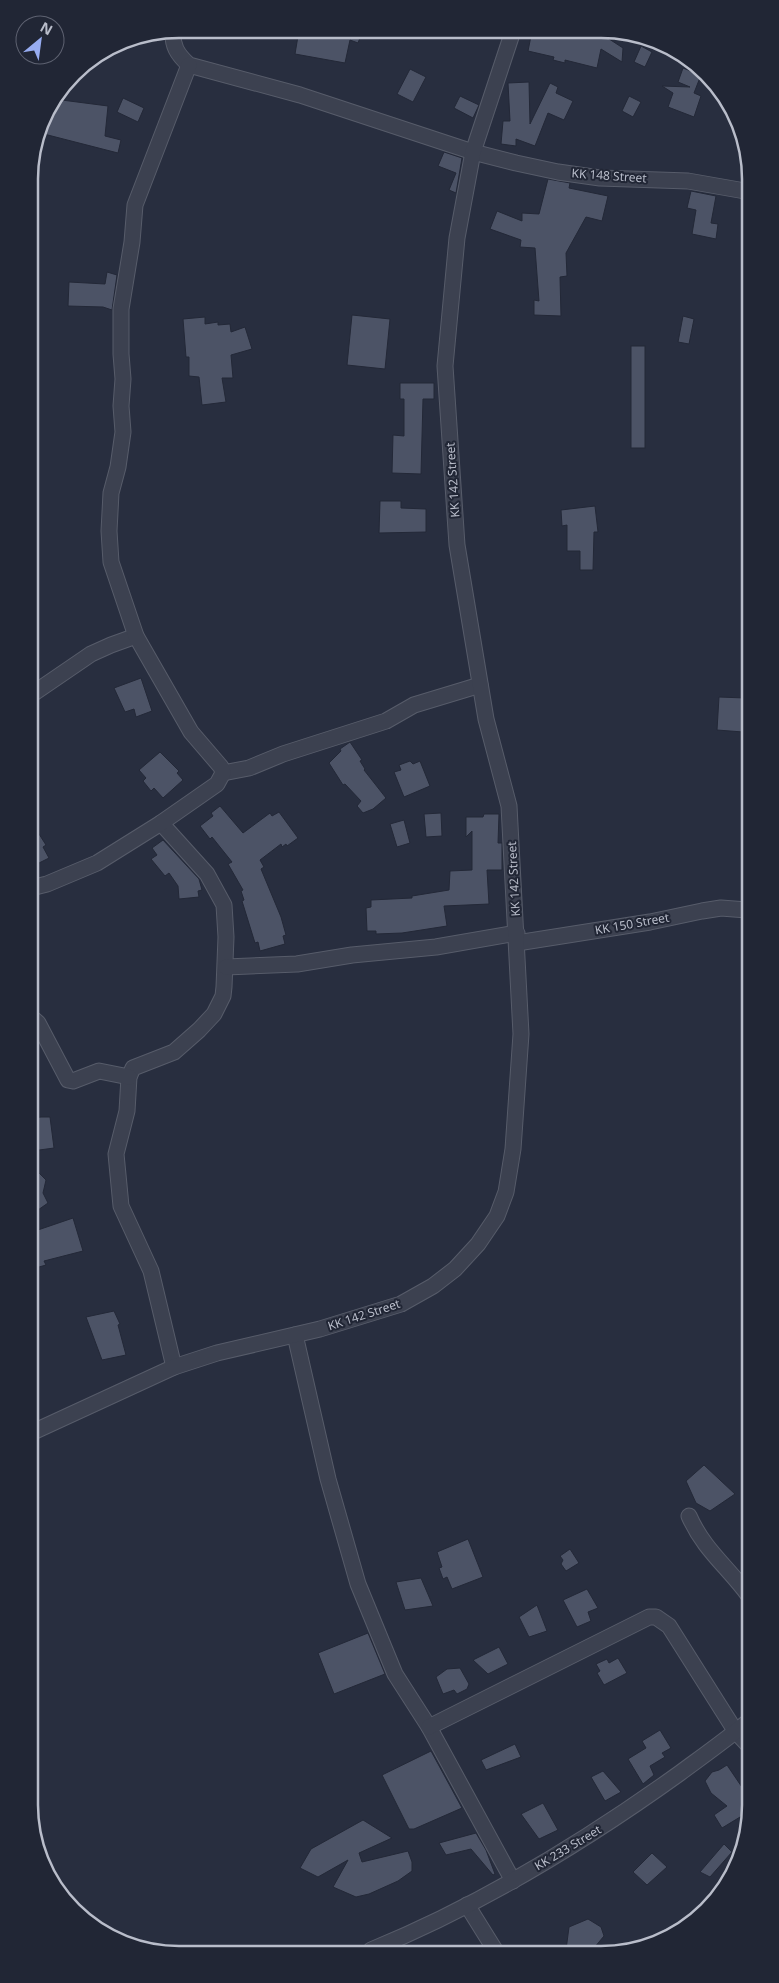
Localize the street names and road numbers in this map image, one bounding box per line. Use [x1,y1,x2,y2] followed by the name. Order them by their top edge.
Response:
[571,164,648,187] street label: KK 148 Street
[441,441,464,518] street label: KK 142 Street
[503,840,524,917] street label: KK 142 Street
[593,908,671,938] street label: KK 150 Street
[325,1295,403,1334] street label: KK 142 Street
[531,1821,605,1874] street label: KK 233 Street

